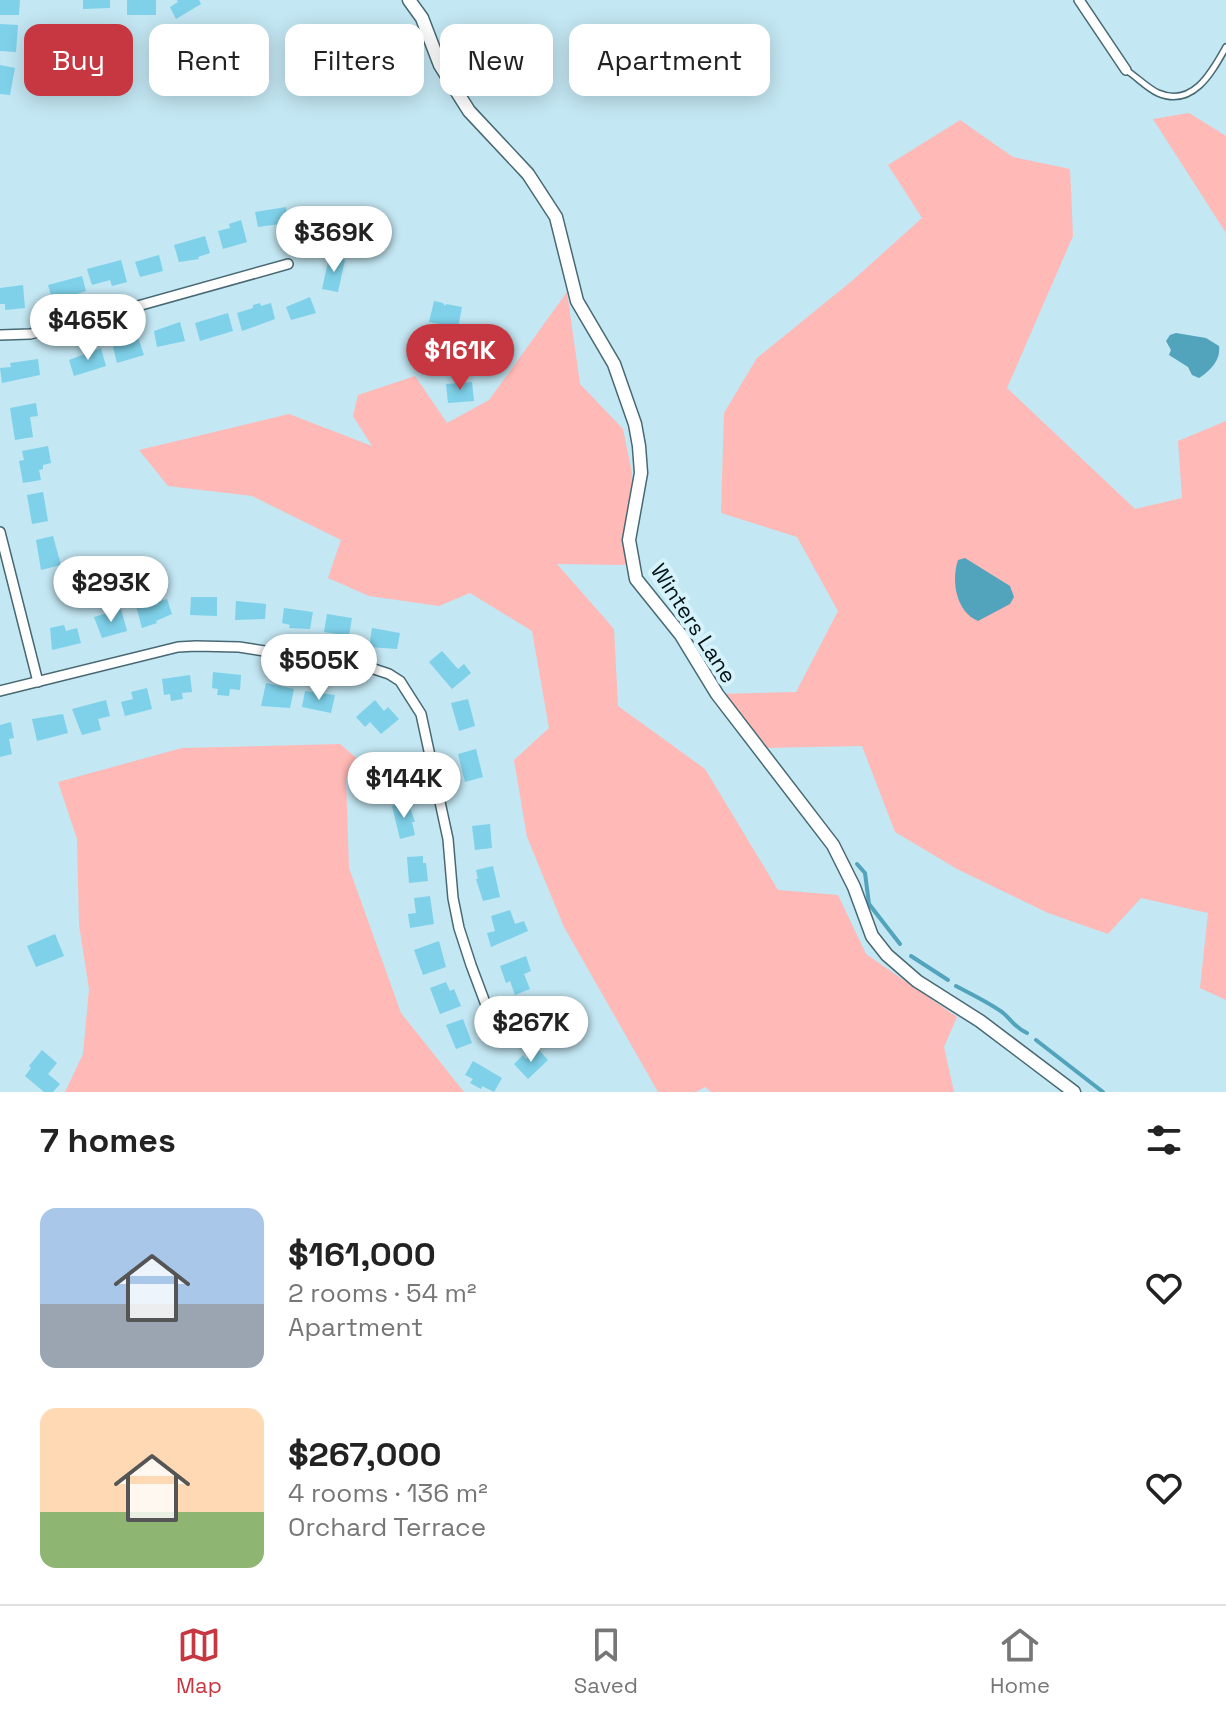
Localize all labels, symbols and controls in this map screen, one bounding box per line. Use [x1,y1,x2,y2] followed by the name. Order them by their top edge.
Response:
[24,24,133,96] chip: Buy
[149,24,269,96] chip: Rent
[285,24,424,96] chip: Filters
[440,24,553,96] chip: New
[569,24,770,96] chip: Apartment
[278,206,390,274] pin: $369K
[294,215,374,249] text: $369K
[32,294,144,362] pin: $465K
[48,303,128,337] text: $465K
[404,324,516,392] pin: $161K
[424,333,496,367] text: $161K
[55,556,167,624] pin: $293K
[645,558,743,688] street label: Winters Lane
[71,565,151,599] text: $293K
[263,634,375,702] pin: $505K
[279,643,359,677] text: $505K
[348,752,460,820] pin: $144K
[366,761,442,795] text: $144K
[475,996,587,1064] pin: $267K
[492,1005,570,1039] text: $267K
[1142,1118,1186,1162] icon: filters
[40,1119,176,1162] text: 7 homes
[288,1233,436,1276] text: $161,000
[104,1240,200,1336] icon: home
[1142,1266,1186,1310] icon: heart
[288,1276,477,1310] text: 2 rooms · 54 m²
[288,1310,423,1344] text: Apartment
[288,1433,441,1476] text: $267,000
[104,1440,200,1536] icon: home
[1142,1466,1186,1510] icon: heart
[288,1476,488,1510] text: 4 rooms · 136 m²
[288,1510,486,1544] text: Orchard Terrace
[176,1623,222,1699] tab: Map
[574,1623,638,1699] tab: Saved
[990,1623,1050,1699] tab: Home

